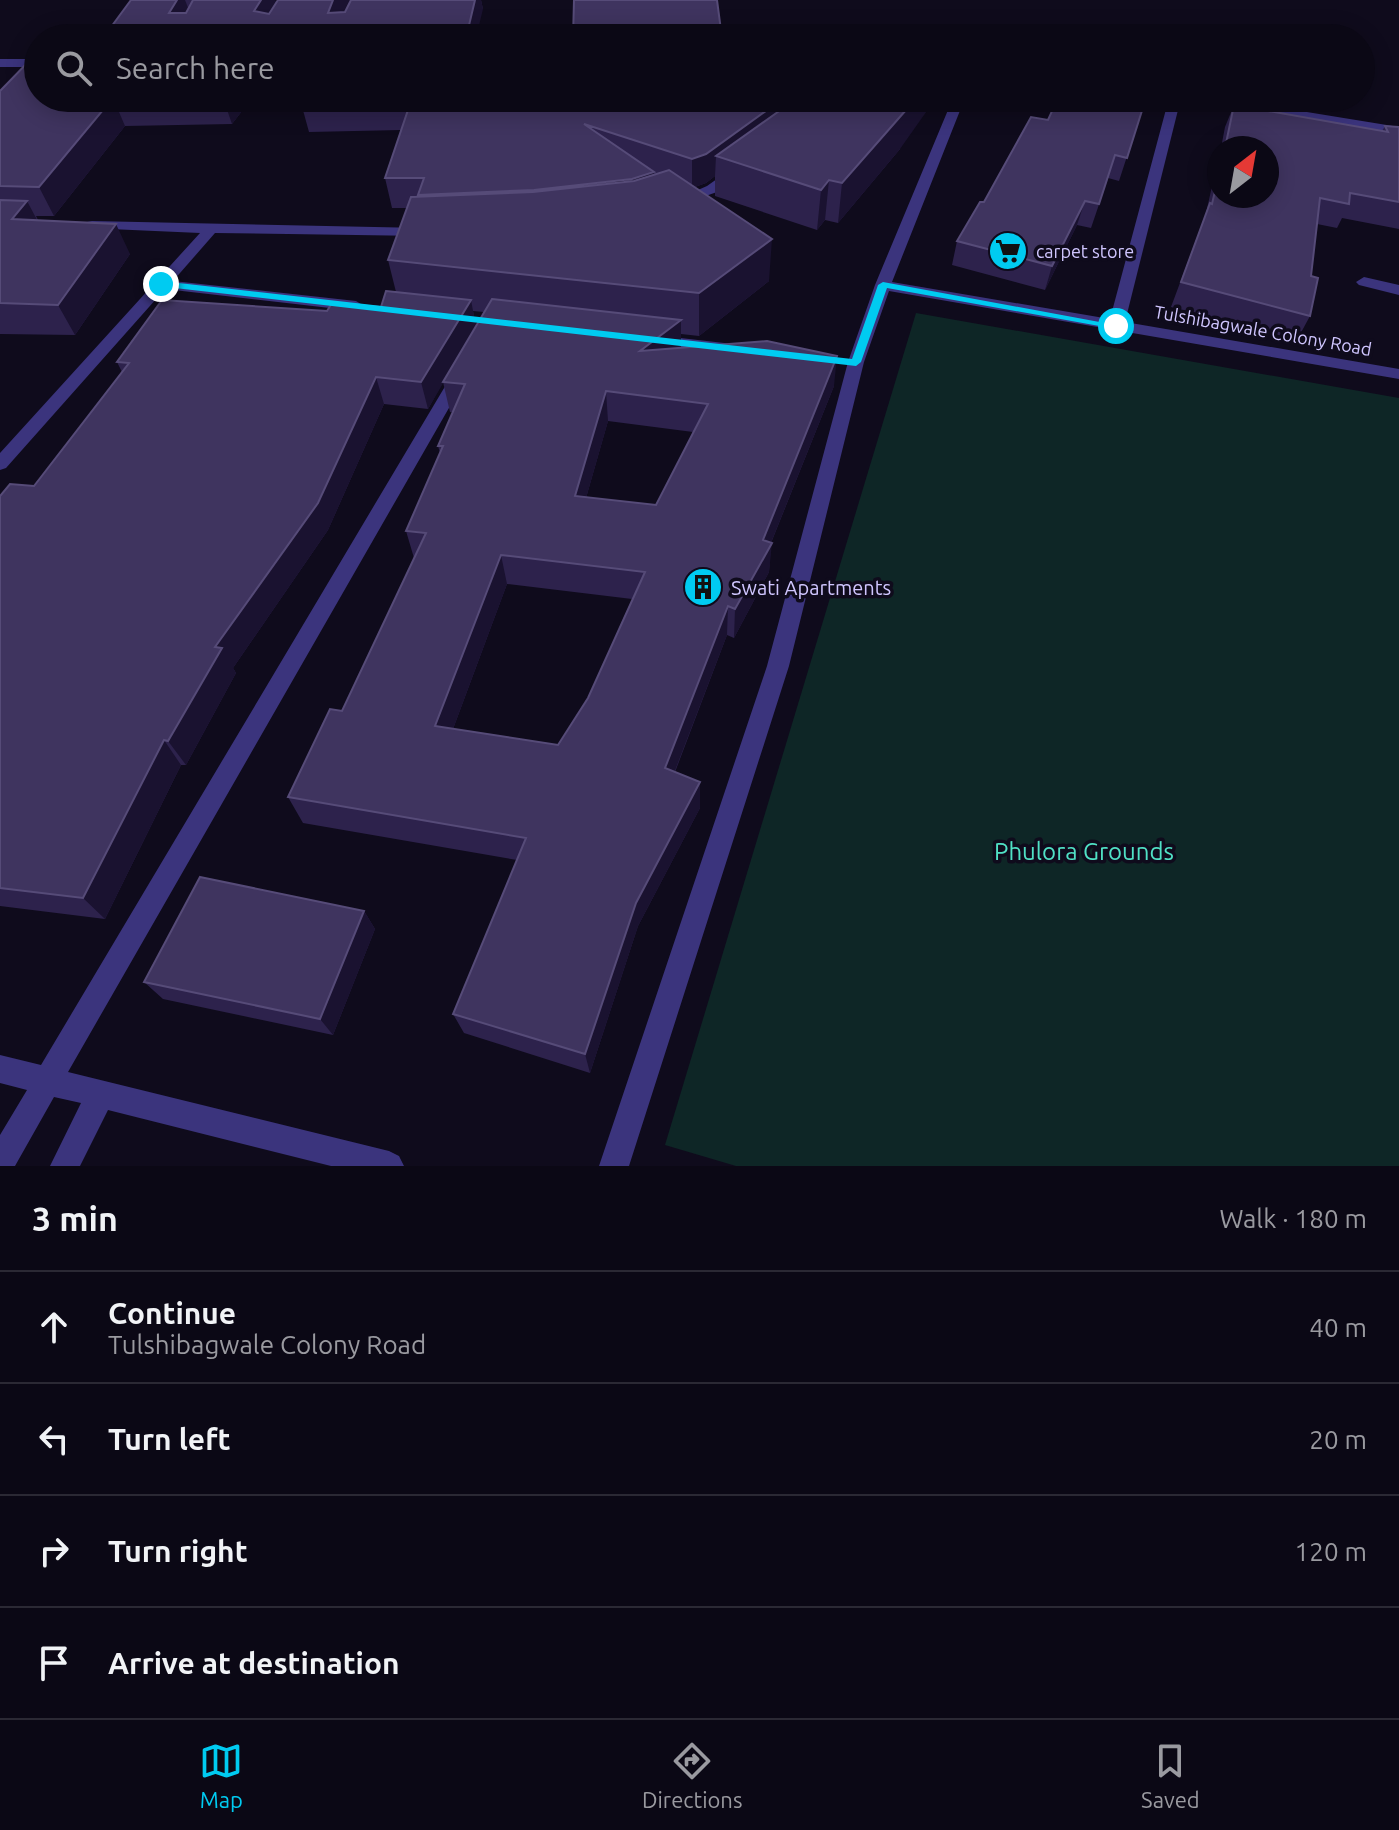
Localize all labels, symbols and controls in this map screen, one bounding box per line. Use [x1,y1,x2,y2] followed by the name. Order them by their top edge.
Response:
[24,24,1375,112] search box
[52,46,96,90] icon: search
[116,51,275,85] text: Search here
[1207,136,1279,208] north arrow
[987,230,1029,272] supermarket icon: carpet store
[1036,241,1134,261] place label: carpet store
[143,266,179,302] route end
[1153,301,1373,359] street label: Tulshibagwale Colony Road
[1098,308,1134,344] route start
[682,566,724,608] building icon: Swati Apartments
[731,576,891,599] place label: Swati Apartments
[994,838,1174,865] park label: Phulora Grounds
[32,1199,118,1237] text: 3 min
[1219,1204,1367,1233] text: Walk · 180 m
[108,1296,236,1330] text: Continue
[32,1305,76,1349] icon: ahead
[1309,1313,1367,1342] text: 40 m
[108,1330,426,1359] text: Tulshibagwale Colony Road
[32,1417,76,1461] icon: left
[108,1422,230,1456] text: Turn left
[1309,1425,1367,1454] text: 20 m
[32,1529,76,1573] icon: right
[108,1534,248,1568] text: Turn right
[1295,1537,1367,1566] text: 120 m
[32,1641,76,1685] icon: arrive
[108,1646,400,1680] text: Arrive at destination
[199,1739,243,1812] tab: Map
[642,1739,742,1812] tab: Directions
[1141,1739,1200,1812] tab: Saved

